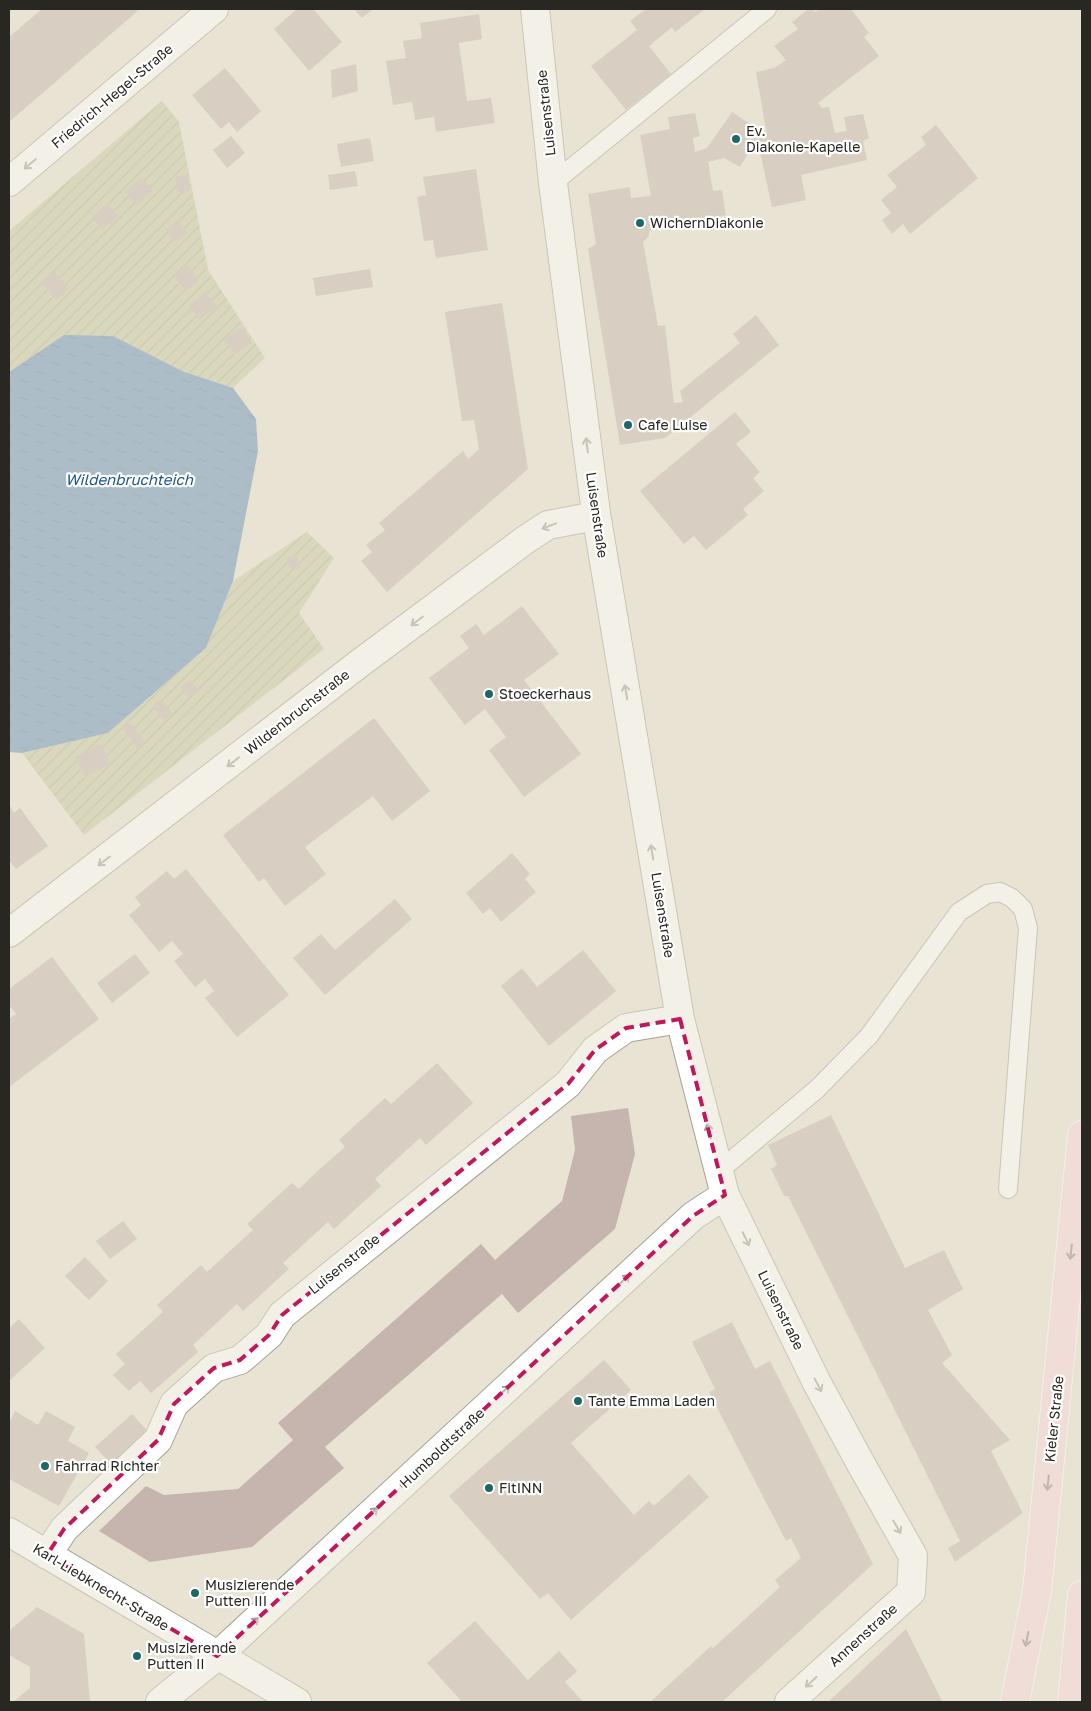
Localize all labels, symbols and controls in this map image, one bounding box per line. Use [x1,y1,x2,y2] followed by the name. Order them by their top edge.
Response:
[47,40,176,151] street label: Friedrich-Hegel-Straße
[533,69,558,157] street label: Luisenstraße
[746,122,860,155] place label: Ev. Diakonie-Kapelle
[730,133,742,145] marker: Ev. Diakonie-Kapelle
[24,159,37,170] one-way arrow
[650,214,764,231] place label: WichernDiakonie
[634,217,646,229] marker: WichernDiakonie
[638,416,707,433] place label: Cafe Luise
[622,419,634,431] marker: Cafe Luise
[582,437,592,453] one-way arrow
[65,470,194,488] water label: Wildenbruchteich
[583,471,612,559] street label: Luisenstraße
[542,522,557,532] one-way arrow
[411,615,424,626] one-way arrow
[241,665,352,758] street label: Wildenbruchstraße
[620,684,630,700] one-way arrow
[499,685,591,702] place label: Stoeckerhaus
[483,688,495,700] marker: Stoeckerhaus
[226,756,239,767] one-way arrow
[647,844,657,860] one-way arrow
[97,856,111,866] one-way arrow
[648,871,679,959] street label: Luisenstraße
[704,1123,713,1139] one-way arrow
[305,1230,383,1297] street label: Luisenstraße
[742,1231,751,1246] one-way arrow
[1066,1243,1076,1259] one-way arrow
[755,1267,808,1352] street label: Luisenstraße
[617,1274,630,1286] one-way arrow
[1041,1375,1066,1463] street label: Kieler Straße
[813,1377,823,1392] one-way arrow
[498,1385,511,1397] one-way arrow
[588,1392,715,1409] place label: Tante Emma Laden
[572,1395,584,1407] marker: Tante Emma Laden
[396,1404,488,1491] street label: Humboldtstraße
[55,1457,159,1474] place label: Fahrrad Richter
[39,1460,51,1472] marker: Fahrrad Richter
[1043,1475,1053,1491] one-way arrow
[499,1479,542,1496] place label: FitINN
[483,1482,495,1494] marker: FitINN
[366,1507,378,1519] one-way arrow
[893,1519,903,1533] one-way arrow
[30,1539,172,1634] street label: Karl-Liebknecht-Straße
[205,1576,294,1609] place label: Musizierende Putten III
[189,1587,201,1599] marker: Musizierende Putten III
[825,1600,900,1670] street label: Annenstraße
[246,1617,259,1629] one-way arrow
[1022,1630,1032,1646] one-way arrow
[147,1639,236,1672] place label: Musizierende Putten II
[131,1650,143,1662] marker: Musizierende Putten II
[804,1676,817,1688] one-way arrow

